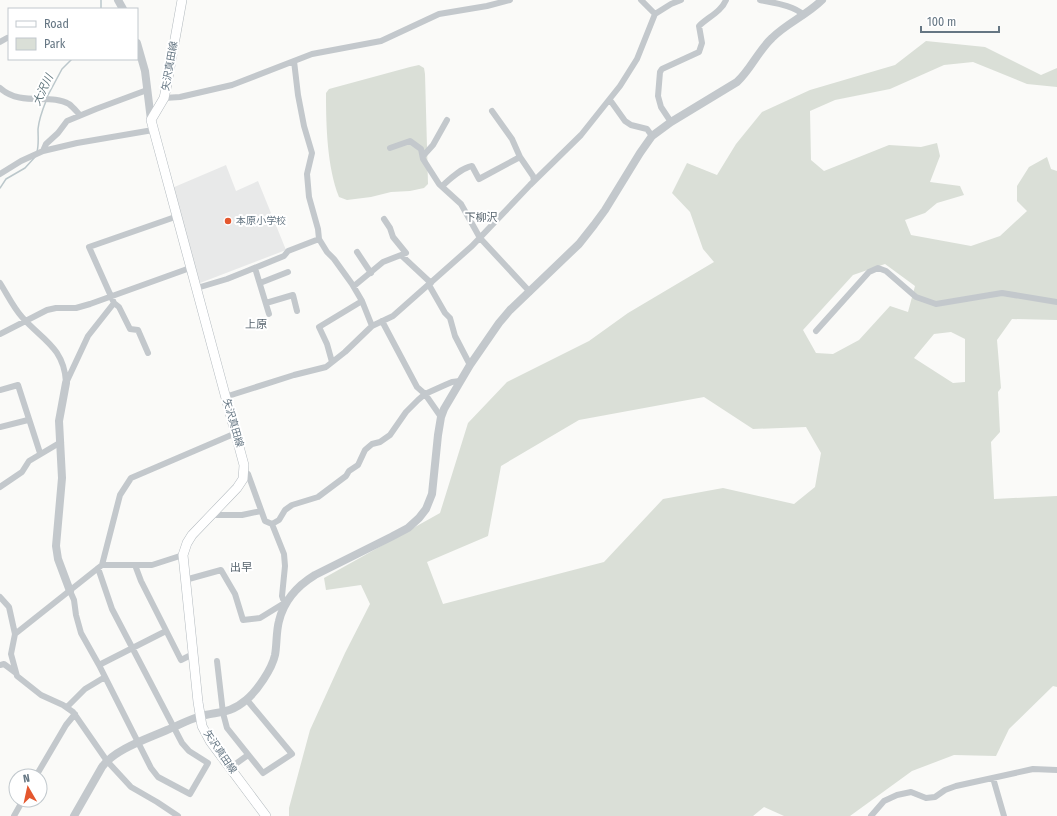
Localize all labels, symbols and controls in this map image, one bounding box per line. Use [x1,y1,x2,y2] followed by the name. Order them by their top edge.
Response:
[8,8,138,60] legend
[921,8,999,34] scale bar
[927,15,956,29] text: 100 m
[44,17,69,31] text: Road
[44,37,66,51] text: Park
[160,40,180,92] street label: 矢沢真田線
[30,71,56,108] water label: 大沢川
[465,211,498,224] district label: 下柳沢
[236,215,286,227] place label: 本原小学校
[223,216,233,226] marker: 本原小学校
[245,318,267,331] district label: 上原
[220,397,246,449] street label: 矢沢真田線
[230,561,252,574] district label: 出早
[201,728,239,776] street label: 矢沢真田線
[8,768,48,808] north arrow
[22,772,31,786] text: N

